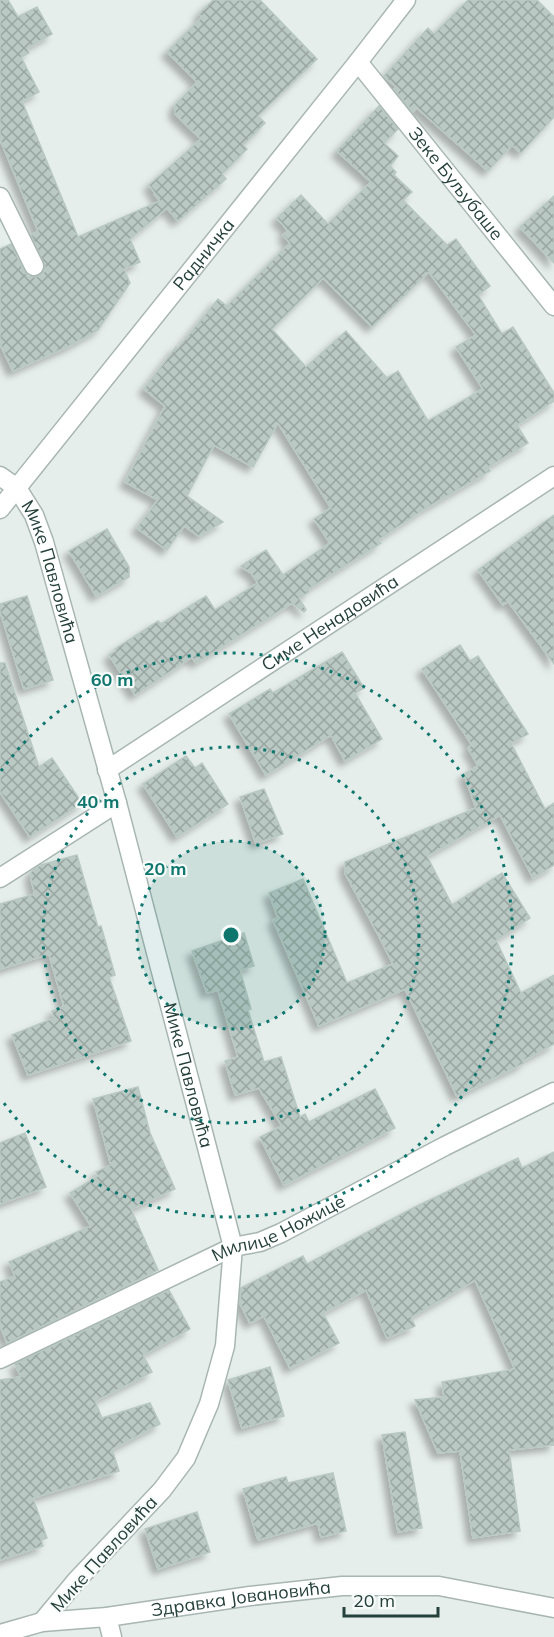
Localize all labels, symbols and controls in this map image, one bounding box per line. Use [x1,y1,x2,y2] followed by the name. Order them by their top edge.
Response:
[404,122,509,245] street label: Зеке Буљубаше
[168,214,239,295] street label: Радничка
[17,496,84,646] street label: Мике Павловића
[257,569,403,676] street label: Симе Ненадовића
[91,668,133,691] text: 60 m
[77,790,119,813] text: 40 m
[144,857,186,880] text: 20 m
[221,925,241,945] centre of rings
[159,1000,219,1150] street label: Мике Павловића
[208,1189,349,1267] street label: Милице Ножице
[45,1491,162,1617] street label: Мике Павловића
[149,1575,332,1621] street label: Здравка Јовановића
[344,1580,438,1618] scale bar
[353,1589,395,1612] text: 20 m

